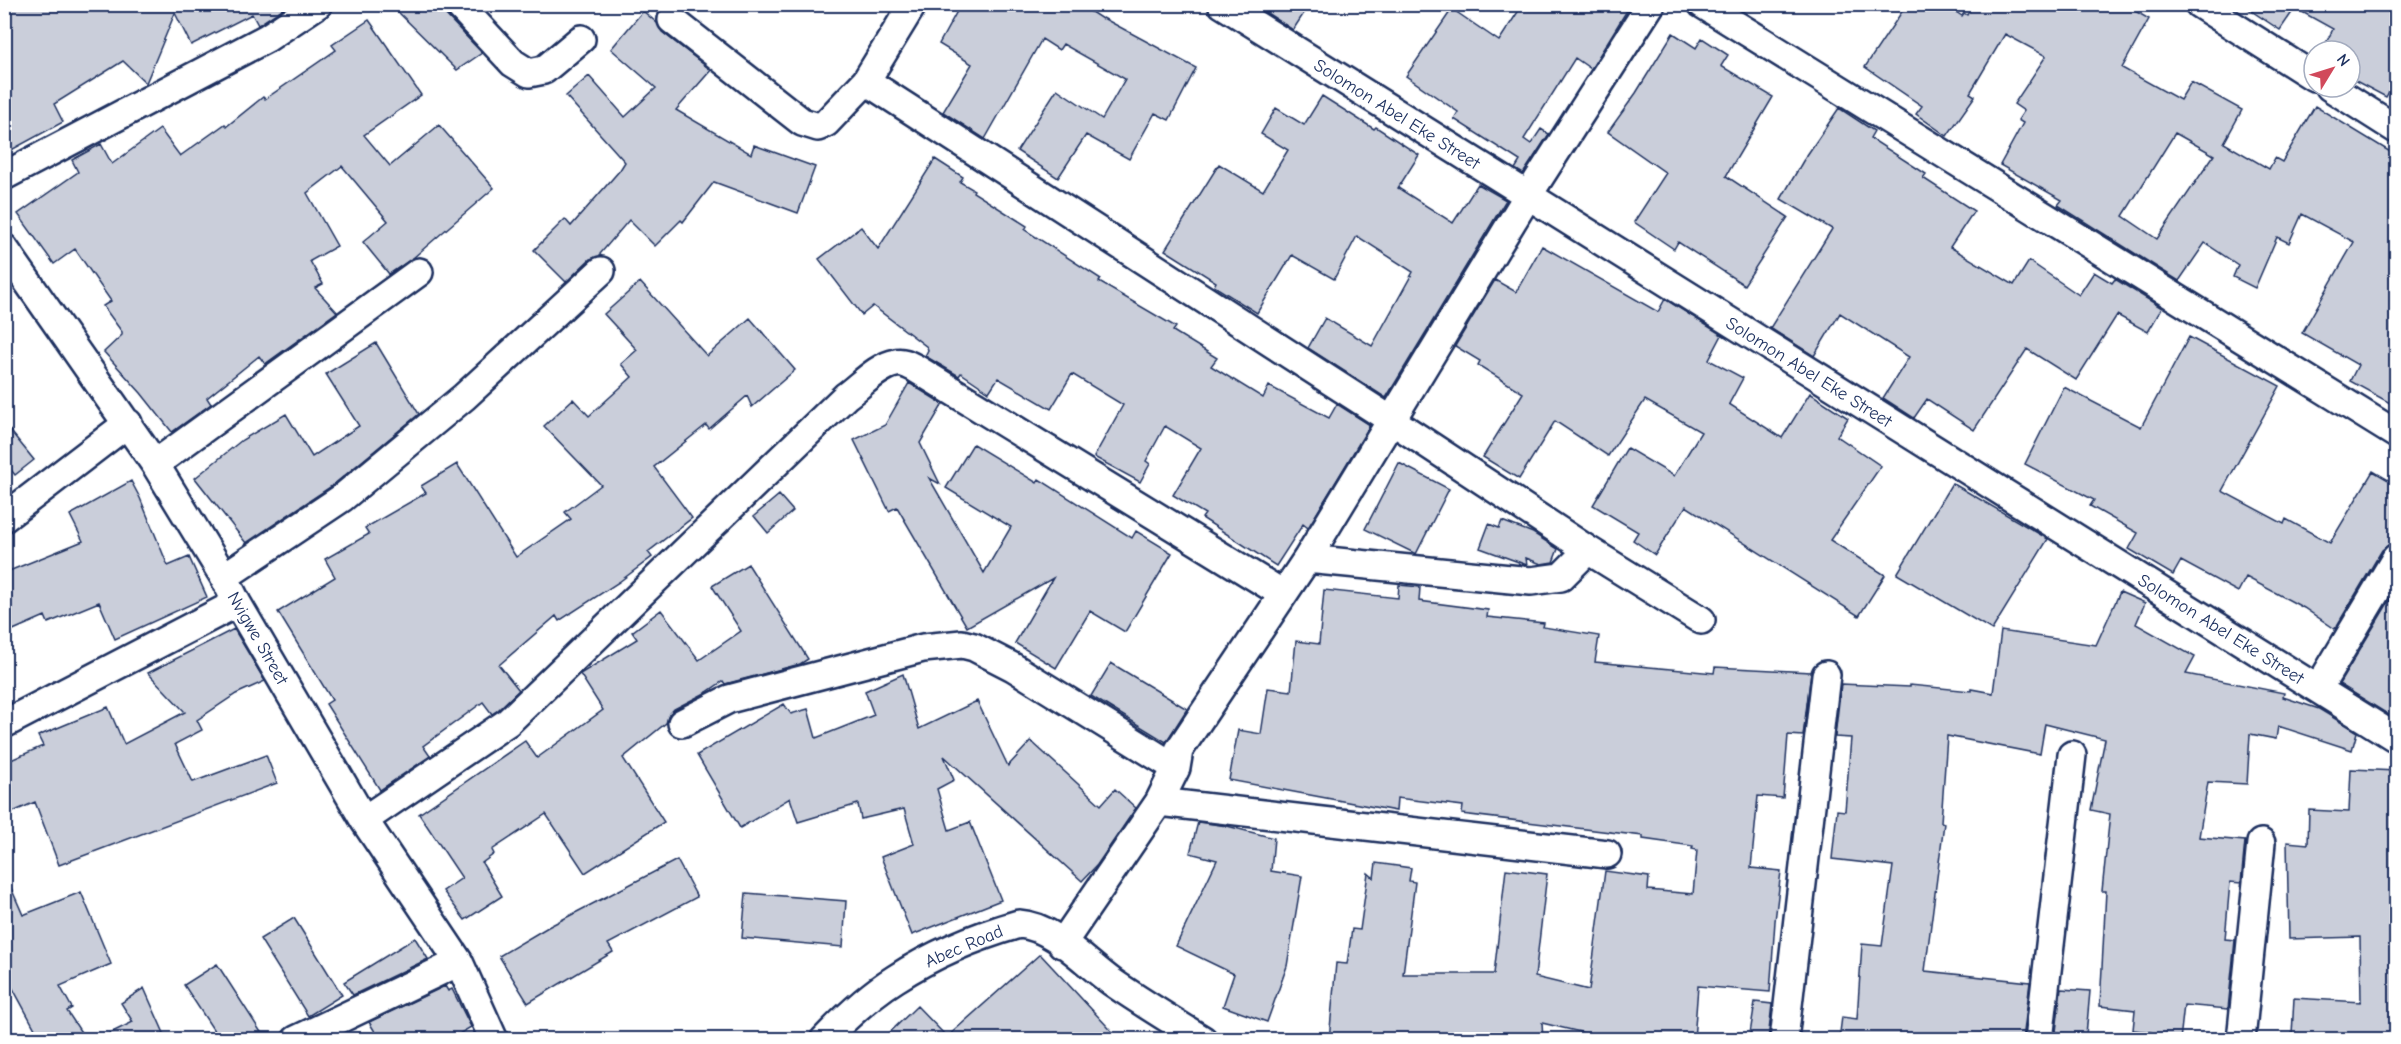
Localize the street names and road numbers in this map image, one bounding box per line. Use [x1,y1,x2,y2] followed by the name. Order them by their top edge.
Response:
[1310,55,1484,175] street label: Solomon Abel Eke Street
[1722,313,1896,433] street label: Solomon Abel Eke Street
[2134,570,2308,690] street label: Solomon Abel Eke Street
[223,588,293,689] street label: Nvigwe Street
[922,921,1006,972] street label: Abec Road

